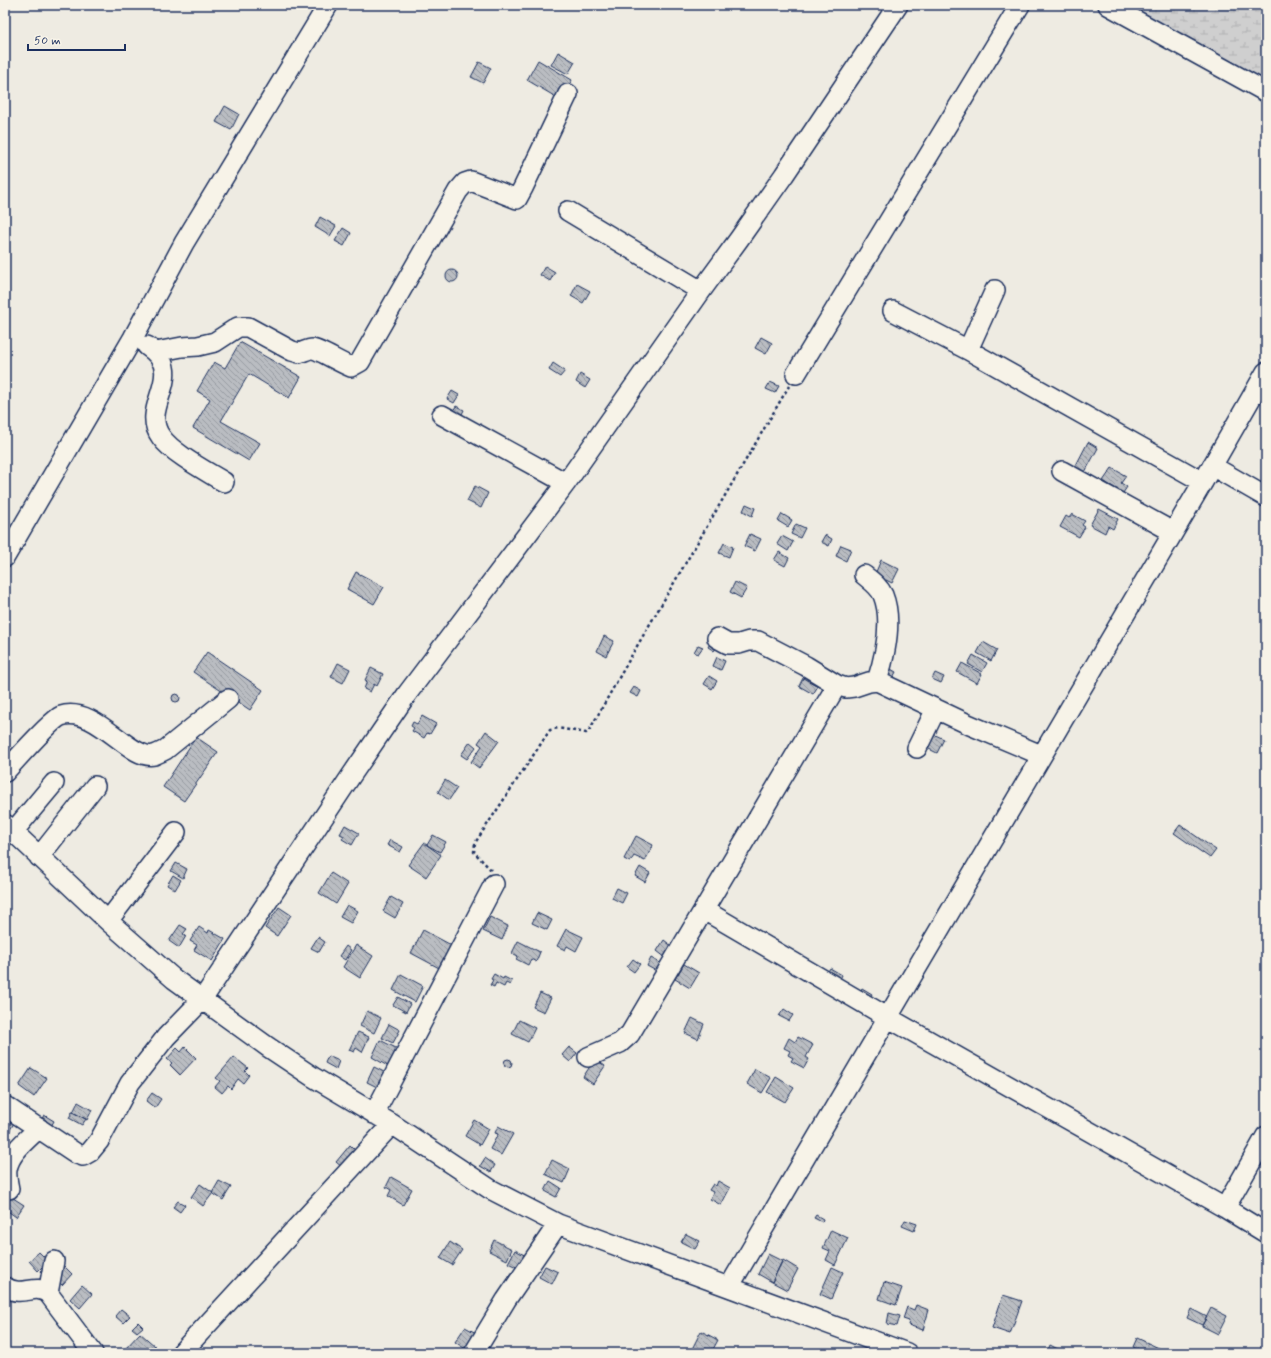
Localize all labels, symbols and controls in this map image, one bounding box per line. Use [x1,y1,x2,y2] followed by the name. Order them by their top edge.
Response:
[28,26,125,52] scale bar
[34,33,61,49] text: 50 m

